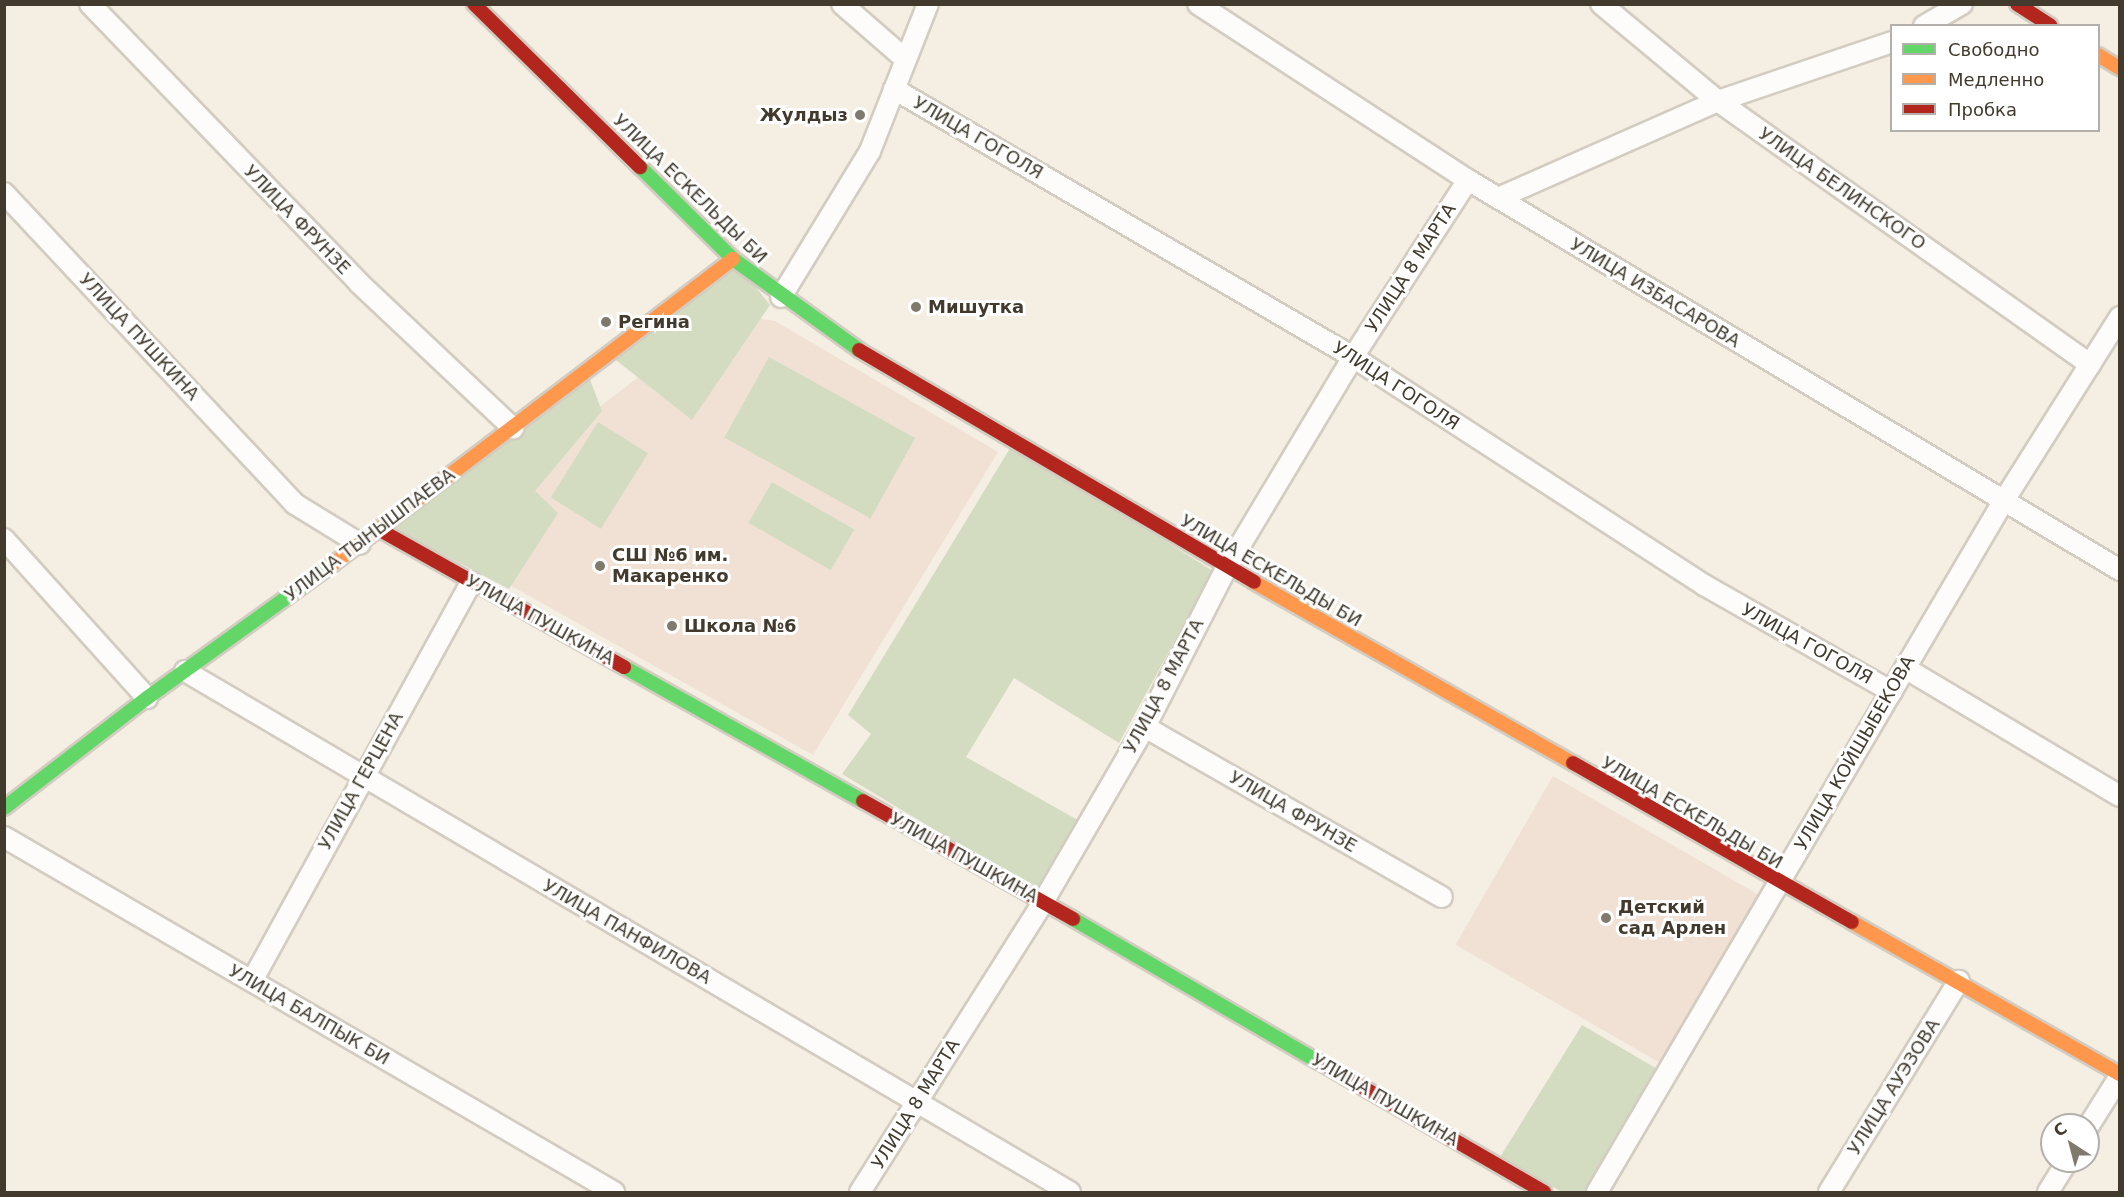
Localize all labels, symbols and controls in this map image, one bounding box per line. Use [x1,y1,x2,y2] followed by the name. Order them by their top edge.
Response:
[1890,24,2100,132] legend
[1948,39,2040,60] text: Свободно
[1948,69,2044,90] text: Медленно
[909,92,1047,184] street label: УЛИЦА ГОГОЛЯ
[1948,99,2017,120] text: Пробка
[760,104,848,126] place label: Жулдыз
[853,108,867,122] marker: Жулдыз
[609,110,771,268] street label: УЛИЦА ЕСКЕЛЬДЫ БИ
[1754,123,1930,255] street label: УЛИЦА БЕЛИНСКОГО
[239,161,355,279] street label: УЛИЦА ФРУНЗЕ
[1361,200,1461,336] street label: УЛИЦА 8 МАРТА
[1566,234,1744,352] street label: УЛИЦА ИЗБАСАРОВА
[75,269,203,405] street label: УЛИЦА ПУШКИНА
[928,296,1024,318] place label: Мишутка
[909,300,923,314] marker: Мишутка
[618,311,690,333] place label: Регина
[599,315,613,329] marker: Регина
[1329,337,1463,435] street label: УЛИЦА ГОГОЛЯ
[281,464,459,606] street label: УЛИЦА ТЫНЫШПАЕВА
[1177,510,1365,632] street label: УЛИЦА ЕСКЕЛЬДЫ БИ
[612,545,729,588] place label: СШ №6 им. Макаренко
[593,559,607,573] marker: СШ №6 им. Макаренко
[462,570,618,670] street label: УЛИЦА ПУШКИНА
[1738,599,1876,689] street label: УЛИЦА ГОГОЛЯ
[684,615,797,637] place label: Школа №6
[1119,615,1209,757] street label: УЛИЦА 8 МАРТА
[665,619,679,633] marker: Школа №6
[1790,652,1920,854] street label: УЛИЦА КОЙШЫБЕКОВА
[314,708,408,854] street label: УЛИЦА ГЕРЦЕНА
[1598,752,1786,874] street label: УЛИЦА ЕСКЕЛЬДЫ БИ
[1225,767,1361,857] street label: УЛИЦА ФРУНЗЕ
[886,808,1042,908] street label: УЛИЦА ПУШКИНА
[539,875,715,989] street label: УЛИЦА ПАНФИЛОВА
[1618,897,1726,940] place label: Детский сад Арлен
[1599,911,1613,925] marker: Детский сад Арлен
[225,960,393,1070] street label: УЛИЦА БАЛПЫК БИ
[1843,1015,1945,1159] street label: УЛИЦА АУЭЗОВА
[867,1035,965,1173] street label: УЛИЦА 8 МАРТА
[1308,1049,1462,1151] street label: УЛИЦА ПУШКИНА
[2040,1113,2100,1173] north arrow
[2050,1119,2071,1141] text: С

